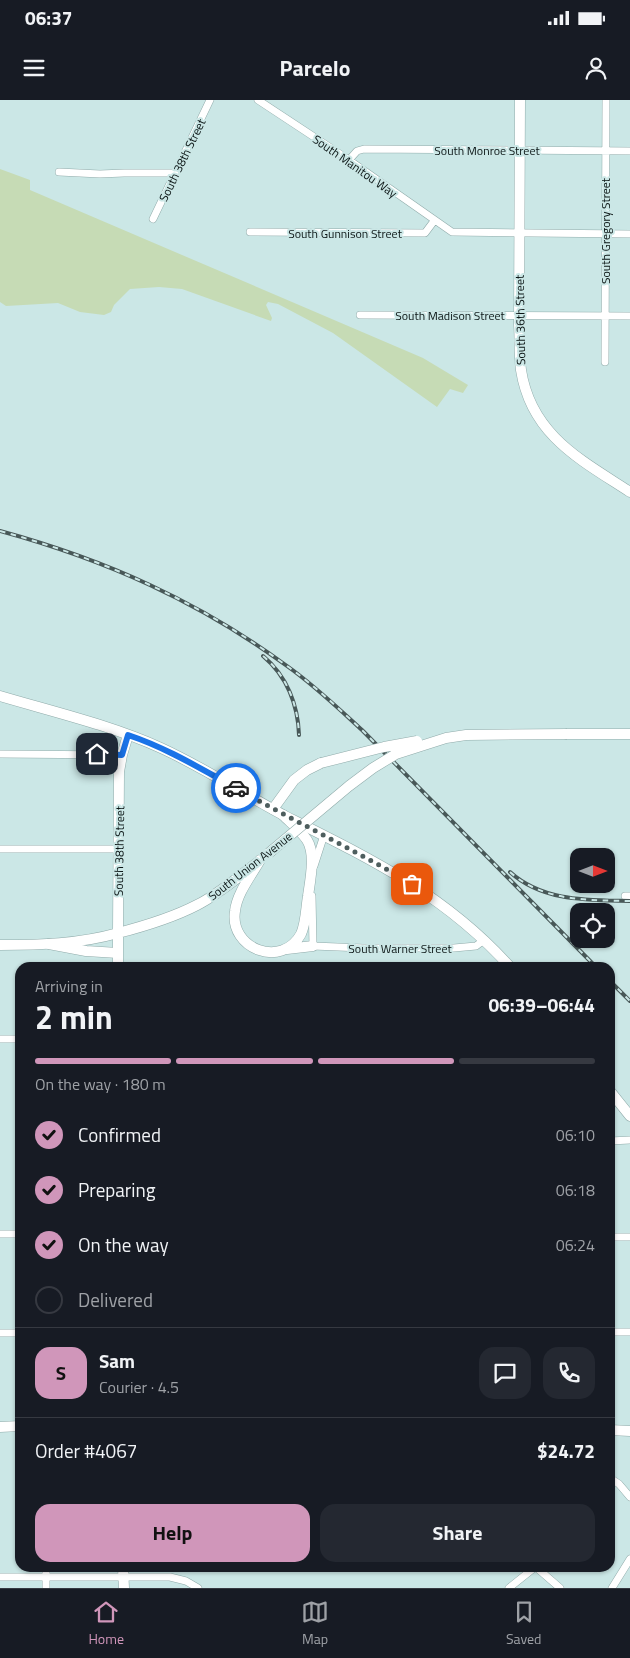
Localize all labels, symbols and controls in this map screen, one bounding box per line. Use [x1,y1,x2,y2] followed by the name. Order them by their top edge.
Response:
[25,3,72,32] text: 06:37
[280,51,350,85] text: Parcelo
[20,54,48,82] icon: menu
[582,54,610,82] icon: person
[154,115,211,205] street label: South 38th Street
[309,130,401,202] street label: South Manitou Way
[434,141,540,160] street label: South Monroe Street
[596,177,615,284] street label: South Gregory Street
[288,224,403,243] street label: South Gunnison Street
[510,274,530,365] street label: South 36th Street
[395,306,506,325] street label: South Madison Street
[76,733,118,775] pin
[83,740,111,768] icon: home
[211,763,261,813] courier
[222,774,250,802] icon: car
[109,805,129,896] street label: South 38th Street
[204,827,296,905] street label: South Union Avenue
[570,848,615,892] north arrow
[570,848,615,948] map controls
[391,863,433,905] pin
[398,870,426,898] icon: bag
[570,903,615,948] button: locate
[348,939,452,958] street label: South Warner Street
[35,974,103,998] text: Arriving in
[488,990,595,1019] text: 06:39–06:44
[35,993,113,1041] text: 2 min
[35,1072,166,1096] text: On the way · 180 m
[78,1120,161,1149] text: Confirmed
[35,1121,63,1149] icon: check
[556,1123,595,1147] text: 06:10
[78,1175,155,1204] text: Preparing
[35,1176,63,1204] icon: check
[556,1178,595,1202] text: 06:18
[78,1230,169,1259] text: On the way
[35,1231,63,1259] icon: check
[556,1233,595,1257] text: 06:24
[78,1285,153,1314] text: Delivered
[99,1346,135,1375] text: Sam
[479,1347,531,1399] button: chat
[543,1347,595,1399] button: phone
[56,1358,66,1387] text: S
[99,1375,179,1399] text: Courier · 4.5
[35,1436,137,1465] text: Order #4067
[537,1436,595,1465] text: $24.72
[35,1504,310,1562] button: Help
[320,1504,595,1562] button: Share
[88,1598,124,1649] tab: Home
[301,1598,329,1649] tab: Map
[506,1598,542,1649] tab: Saved

